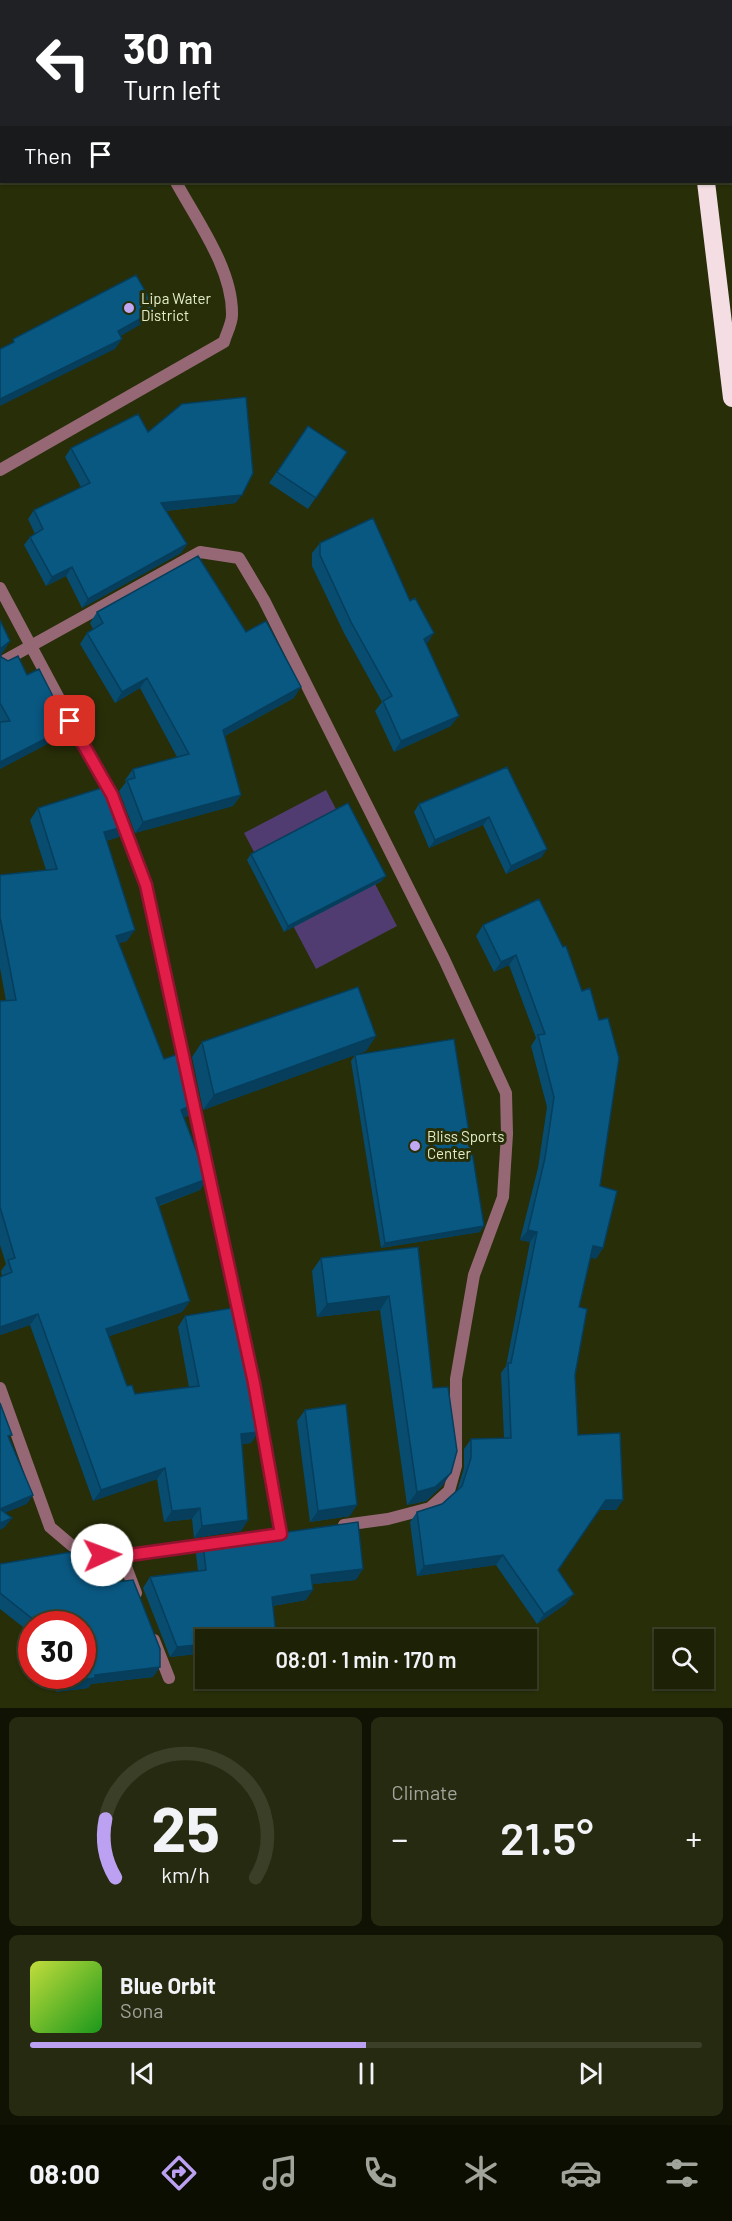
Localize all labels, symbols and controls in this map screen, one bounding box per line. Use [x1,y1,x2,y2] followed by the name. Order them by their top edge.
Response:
[123,22,213,72] text: 30 m
[24,24,102,102] icon: left
[123,73,221,105] text: Turn left
[84,138,117,171] icon: arrive
[24,142,72,168] text: Then
[141,289,212,324] place label: Lipa Water District
[122,301,136,315] marker: Lipa Water District
[44,695,95,746] pin
[53,704,86,737] icon: arrive
[427,1127,504,1162] place label: Bliss Sports Center
[408,1139,422,1153] marker: Bliss Sports Center
[70,1523,134,1587] position arrow
[18,1611,96,1689] speed limit sign: 30
[654,1629,714,1689] map controls
[654,1629,714,1689] button: search
[275,1646,457,1672] text: 08:01 · 1 min · 170 m
[392,1780,458,1804] text: Climate
[151,1790,220,1864] text: 25
[500,1810,593,1864] text: 21.5°
[392,1818,408,1858] text: −
[685,1818,702,1858] text: +
[161,1863,210,1888] text: km/h
[120,1972,216,1998] text: Blue Orbit
[120,1998,164,2022] text: Sona
[126,2057,159,2090] icon: previous
[350,2057,383,2090] icon: pause
[574,2057,607,2090] icon: next
[158,2152,200,2194] icon: directions
[259,2152,301,2194] icon: music
[359,2152,401,2194] icon: phone
[460,2152,502,2194] icon: climate
[560,2152,602,2194] icon: car
[661,2152,703,2194] icon: filters
[29,2157,100,2189] text: 08:00

